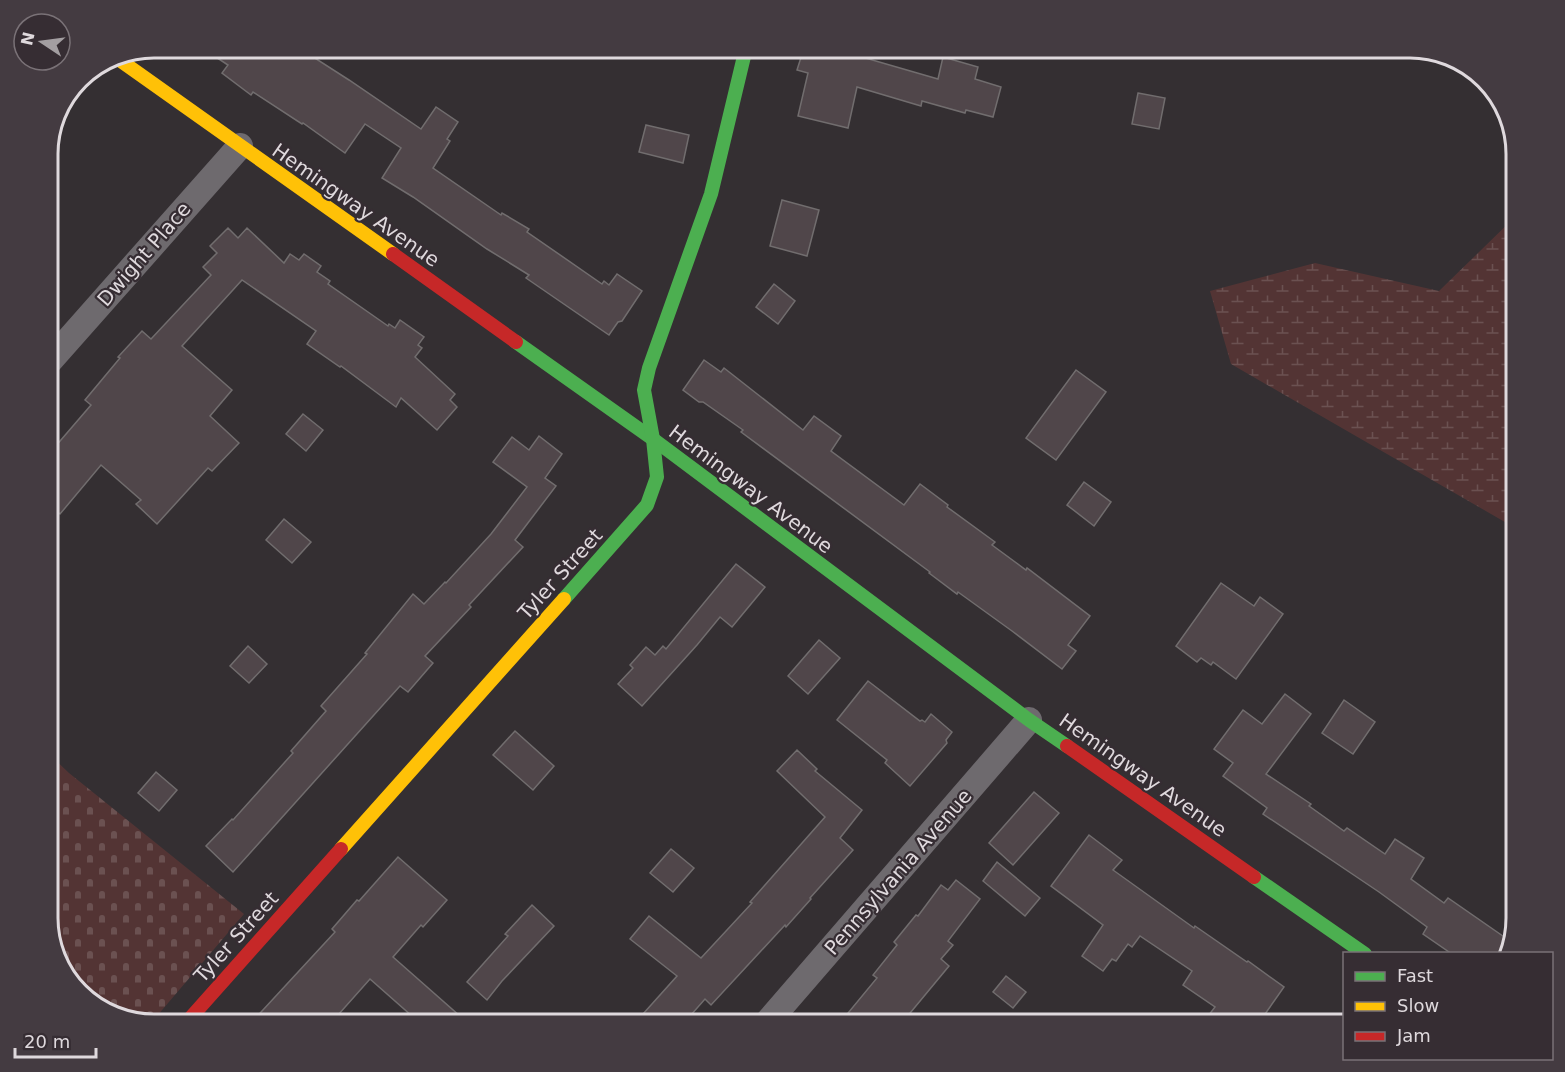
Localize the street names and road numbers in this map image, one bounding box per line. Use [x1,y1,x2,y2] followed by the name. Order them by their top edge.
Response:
[268,138,444,272] street label: Hemingway Avenue
[92,197,196,311] street label: Dwight Place
[664,420,838,558] street label: Hemingway Avenue
[512,523,607,625] street label: Tyler Street
[1055,708,1231,842] street label: Hemingway Avenue
[819,784,977,960] street label: Pennsylvania Avenue
[188,886,283,988] street label: Tyler Street

